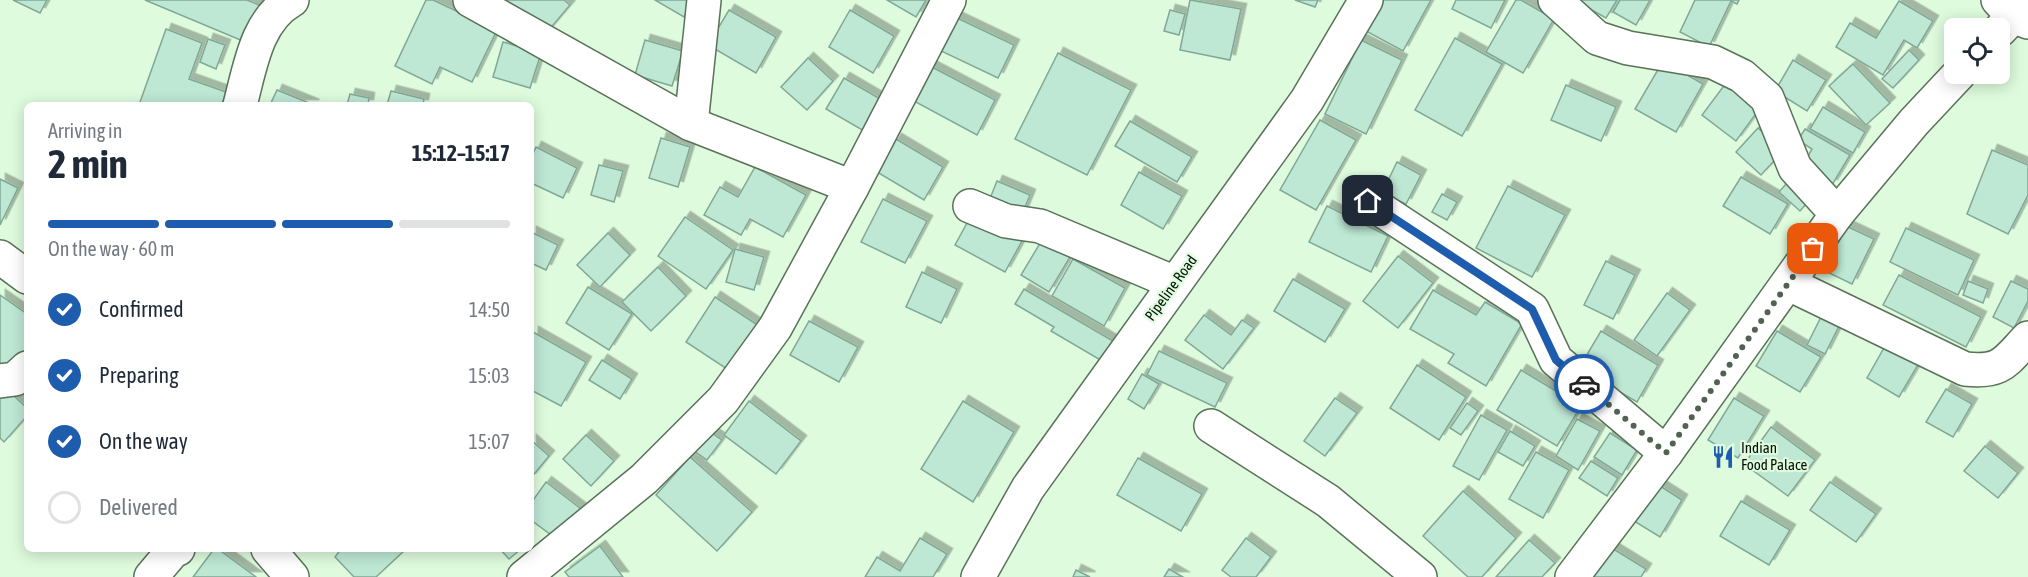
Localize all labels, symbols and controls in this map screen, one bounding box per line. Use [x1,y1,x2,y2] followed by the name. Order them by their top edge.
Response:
[1944,18,2010,84] map controls
[1944,18,2010,84] button: locate
[48,119,122,142] text: Arriving in
[412,140,510,166] text: 15:12–15:17
[48,142,128,186] text: 2 min
[1342,175,1393,226] pin
[1351,184,1384,217] icon: home
[1787,223,1838,274] pin
[1796,232,1829,265] icon: bag
[48,237,174,260] text: On the way · 60 m
[1141,252,1200,324] street label: Pipeline Road
[48,293,81,326] icon: check
[99,296,184,322] text: Confirmed
[469,298,510,321] text: 14:50
[1554,354,1614,414] courier
[48,359,81,392] icon: check
[99,362,179,388] text: Preparing
[468,364,510,387] text: 15:03
[1568,368,1601,401] icon: car
[48,425,81,458] icon: check
[99,428,188,454] text: On the way
[468,430,510,453] text: 15:07
[1741,439,1808,473] place label: Indian Food Palace
[1710,444,1736,470] restaurant icon: Indian Food Palace
[99,494,178,520] text: Delivered

